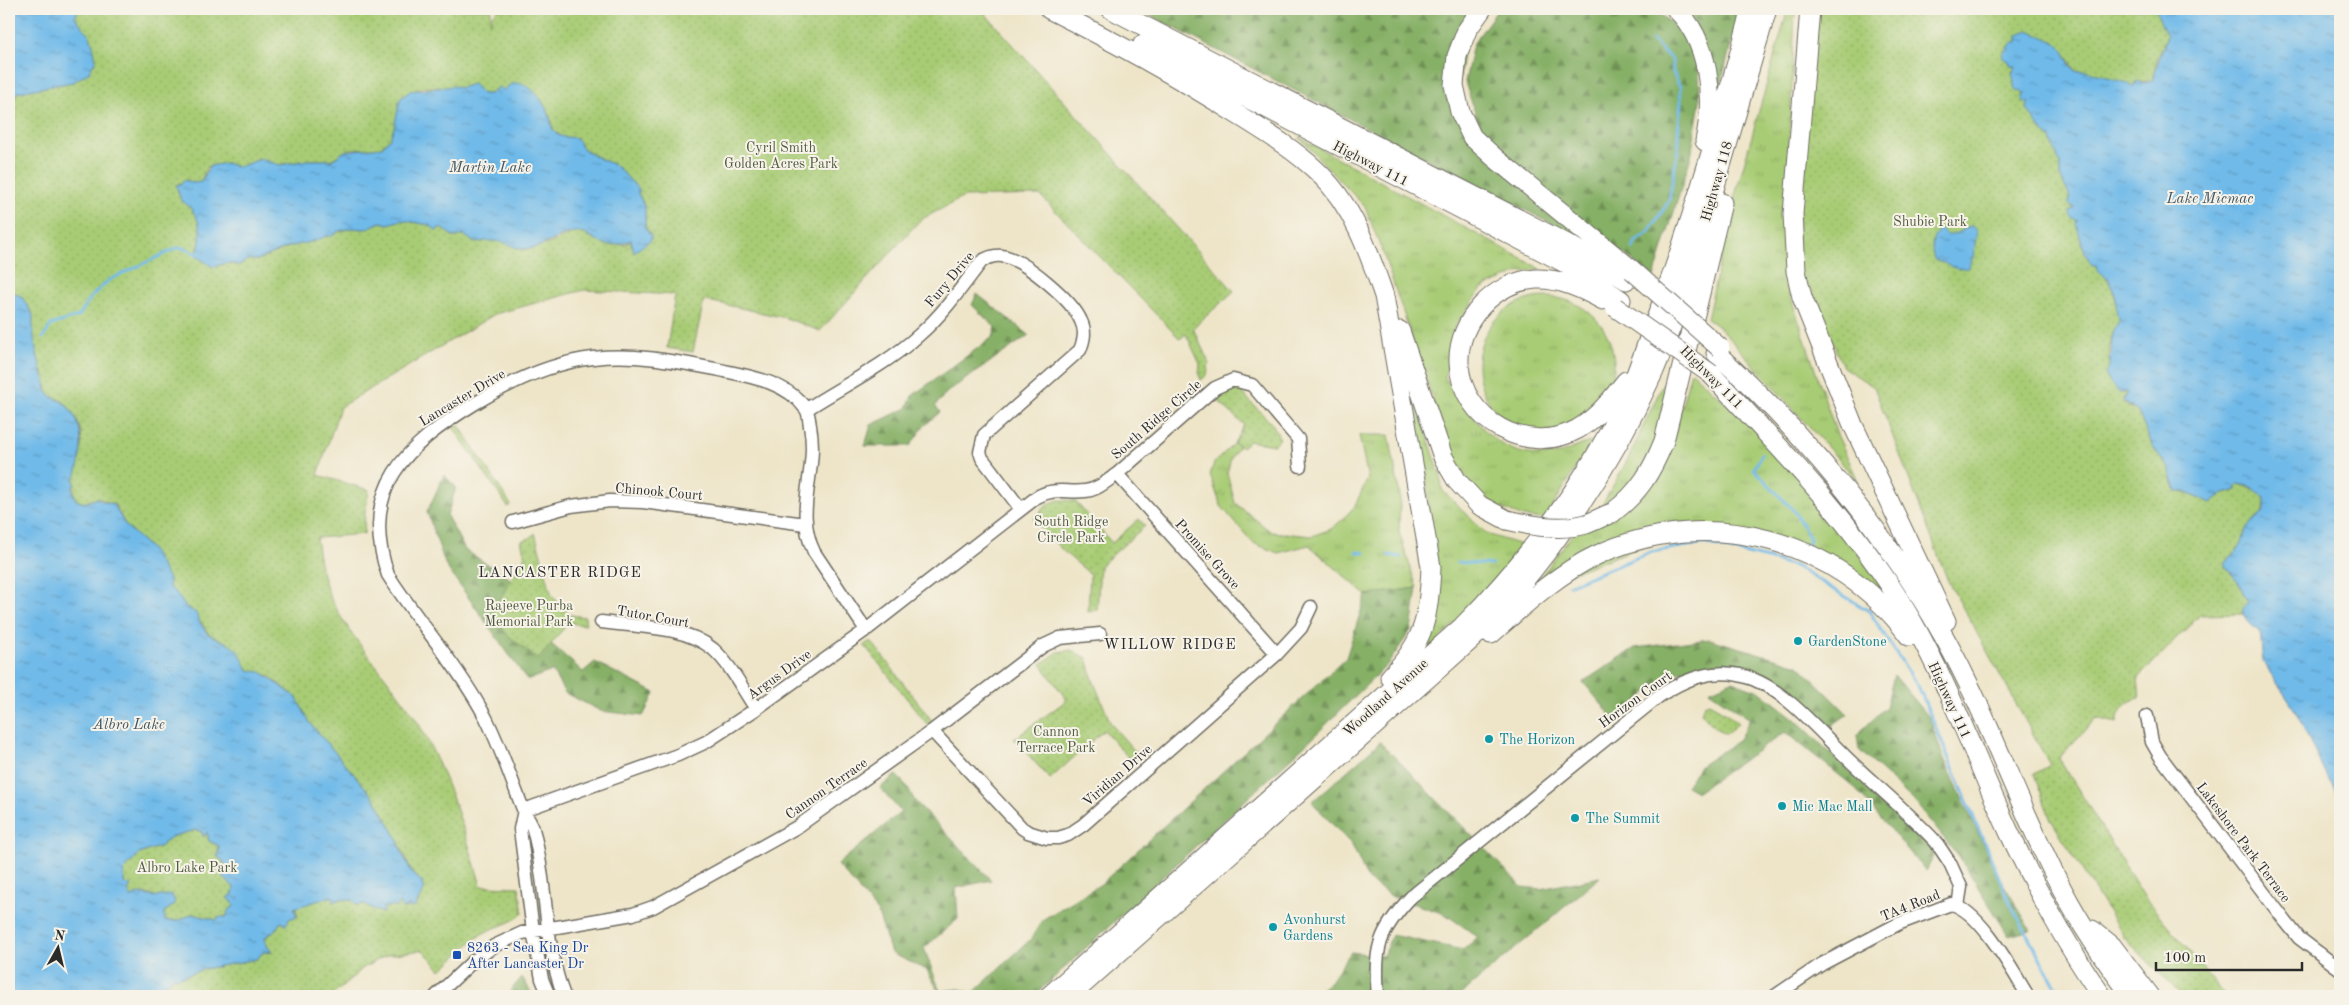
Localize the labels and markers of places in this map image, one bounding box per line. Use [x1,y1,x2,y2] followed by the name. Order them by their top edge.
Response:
[1792,635,1804,647] marker: GardenStone
[1808,635,1887,649] place label: GardenStone
[1483,733,1495,745] marker: The Horizon
[1499,733,1576,747] place label: The Horizon
[1776,800,1788,812] marker: Mic Mac Mall
[1792,800,1873,814] place label: Mic Mac Mall
[1569,812,1581,824] marker: The Summit
[1585,812,1660,826] place label: The Summit
[1283,913,1346,943] place label: Avonhurst Gardens
[1267,921,1279,933] marker: Avonhurst Gardens
[467,941,589,971] place label: 8263 - Sea King Dr After Lancaster Dr
[451,949,463,961] marker: 8263 - Sea King Dr After Lancaster Dr

